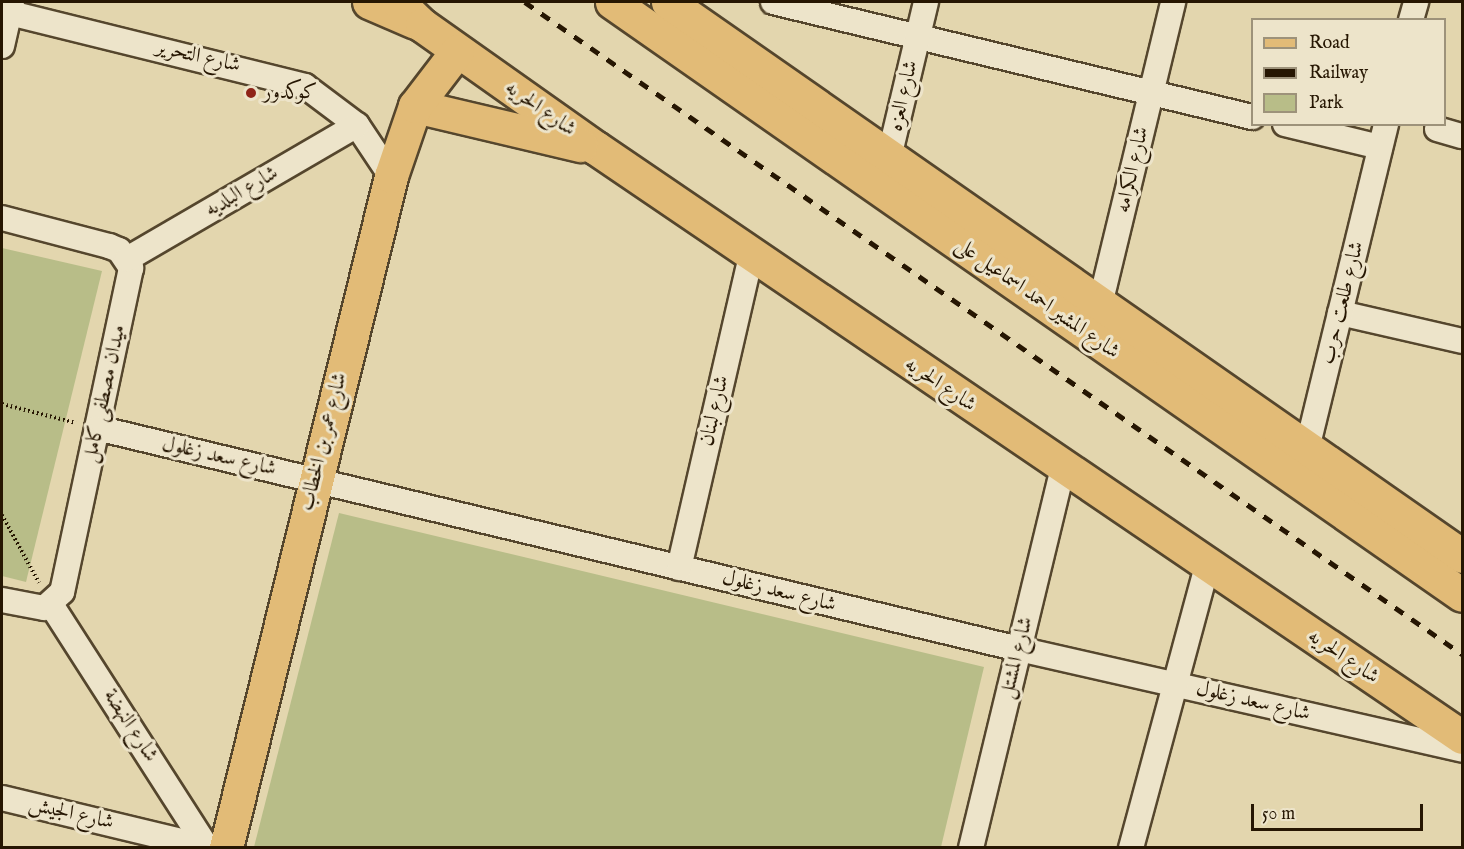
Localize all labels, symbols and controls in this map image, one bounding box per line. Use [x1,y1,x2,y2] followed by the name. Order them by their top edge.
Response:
[1251,18,1446,126] legend
[1309,32,1350,55] text: Road
[153,35,243,79] street label: شارع التحرير
[884,58,924,134] street label: شارع العزه
[1309,62,1368,85] text: Railway
[500,76,580,142] street label: شارع الحريه
[263,80,317,106] place label: كوكدور
[244,86,258,100] marker: كوكدور
[1309,92,1343,115] text: Park
[1111,124,1155,216] street label: شارع الكرامه
[201,161,283,223] street label: شارع البلديه
[950,233,1124,365] street label: شارع المشير احمد اسماعيل على
[1316,239,1370,367] street label: شارع طلعت حرب
[78,323,132,465] street label: ميدان مصطفى كامل
[900,352,980,418] street label: شارع الحريه
[295,370,353,514] street label: شارع عمر بن الخطاب
[695,373,735,449] street label: شارع لبنان
[159,432,279,482] street label: شارع سعد زغلول
[719,566,839,618] street label: شارع سعد زغلول
[995,614,1039,702] street label: شارع المشتل
[1303,624,1383,690] street label: شارع الحريه
[1193,677,1313,727] street label: شارع سعد زغلول
[97,685,163,767] street label: شارع النهضة
[26,792,116,836] street label: شارع الجيش
[1254,792,1426,830] scale bar
[1262,803,1295,826] text: 50 m

